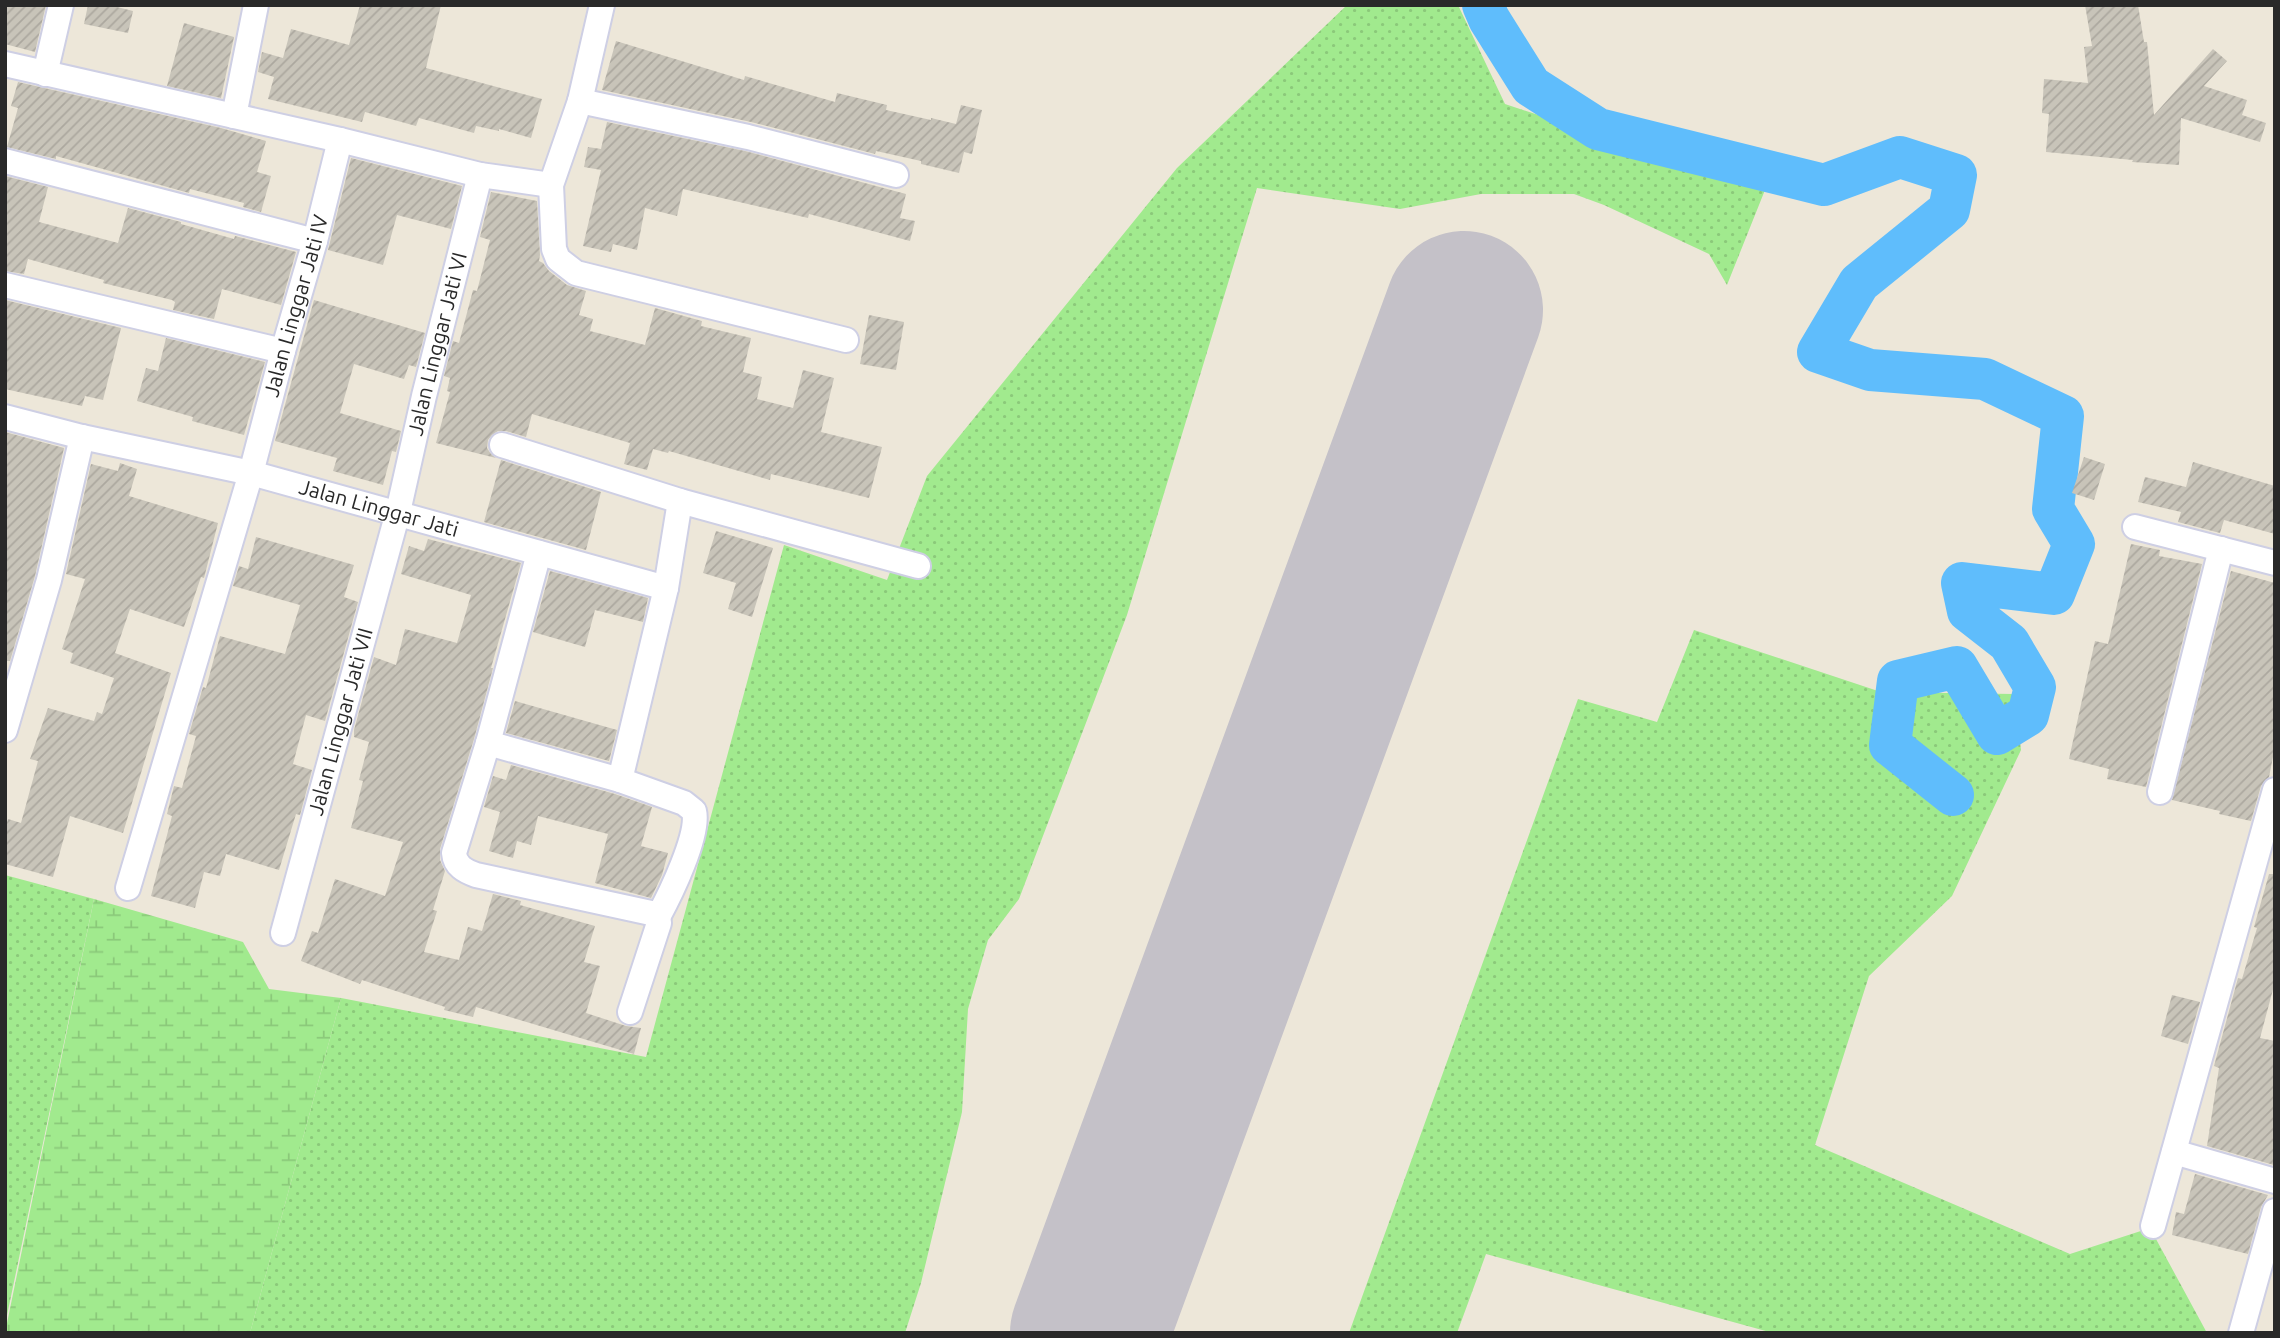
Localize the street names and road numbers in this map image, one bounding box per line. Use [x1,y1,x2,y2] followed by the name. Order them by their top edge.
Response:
[259,212,332,399] street label: Jalan Linggar Jati IV
[403,250,471,438] street label: Jalan Linggar Jati VI
[297,474,462,541] street label: Jalan Linggar Jati
[303,625,377,818] street label: Jalan Linggar Jati VII

